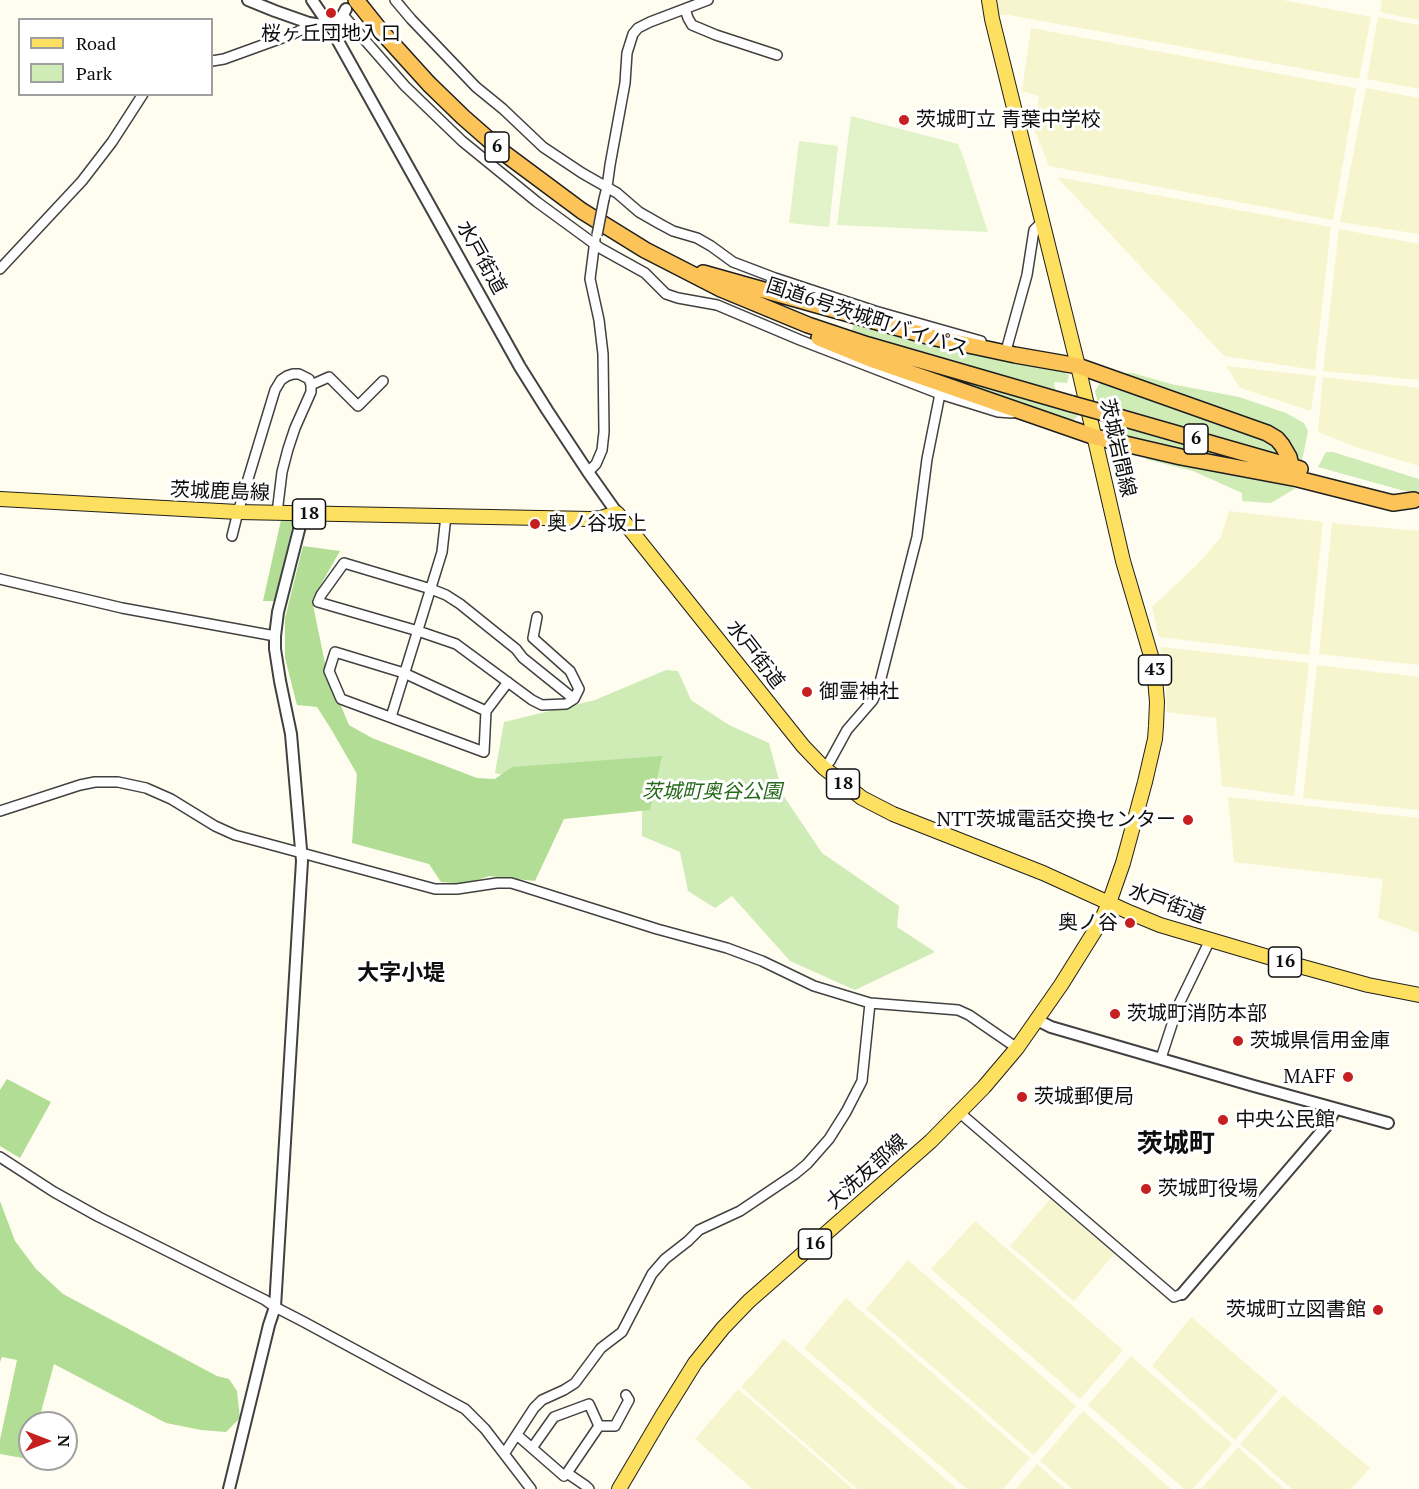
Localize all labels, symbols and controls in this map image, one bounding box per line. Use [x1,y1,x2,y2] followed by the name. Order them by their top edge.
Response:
[324,6,338,20] marker: 桜ヶ丘団地入口
[18,18,213,96] legend
[261,22,401,46] place label: 桜ヶ丘団地入口
[76,31,116,55] text: Road
[76,61,112,85] text: Park
[916,108,1101,132] place label: 茨城町立 青葉中学校
[897,113,911,127] marker: 茨城町立 青葉中学校
[485,132,509,162] road number: 6
[451,217,511,299] street label: 水戸街道
[763,274,971,362] street label: 国道6号茨城町バイパス
[1094,397,1140,499] street label: 茨城岩間線
[1184,424,1208,454] road number: 6
[170,478,270,506] street label: 茨城鹿島線
[292,499,326,529] road number: 18
[547,512,647,536] place label: 奥ノ谷坂上
[528,517,542,531] marker: 奥ノ谷坂上
[721,616,789,694] street label: 水戸街道
[1138,655,1172,685] road number: 43
[819,680,899,704] place label: 御霊神社
[800,685,814,699] marker: 御霊神社
[826,769,860,799] road number: 18
[642,780,782,804] park label: 茨城町奥谷公園
[937,808,1176,832] place label: NTT茨城電話交換センター
[1181,813,1195,827] marker: NTT茨城電話交換センター
[1125,879,1209,929] street label: 水戸街道
[1058,911,1118,935] place label: 奥ノ谷
[1123,916,1137,930] marker: 奥ノ谷
[1268,947,1302,977] road number: 16
[357,961,445,987] district label: 大字小堤
[1127,1002,1267,1026] place label: 茨城町消防本部
[1108,1007,1122,1021] marker: 茨城町消防本部
[1250,1029,1390,1053] place label: 茨城県信用金庫
[1231,1034,1245,1048] marker: 茨城県信用金庫
[1283,1065,1336,1089] place label: MAFF
[1341,1070,1355,1084] marker: MAFF
[1034,1085,1134,1109] place label: 茨城郵便局
[1015,1090,1029,1104] marker: 茨城郵便局
[1235,1108,1335,1132] place label: 中央公民館
[1216,1113,1230,1127] marker: 中央公民館
[1137,1129,1215,1161] district label: 茨城町
[822,1130,912,1214] street label: 大洗友部線
[1158,1177,1258,1201] place label: 茨城町役場
[1139,1182,1153,1196] marker: 茨城町役場
[798,1229,832,1259] road number: 16
[1226,1298,1366,1322] place label: 茨城町立図書館
[1371,1303,1385,1317] marker: 茨城町立図書館
[18,1411,78,1471] north arrow
[53,1435,75,1447] text: N

